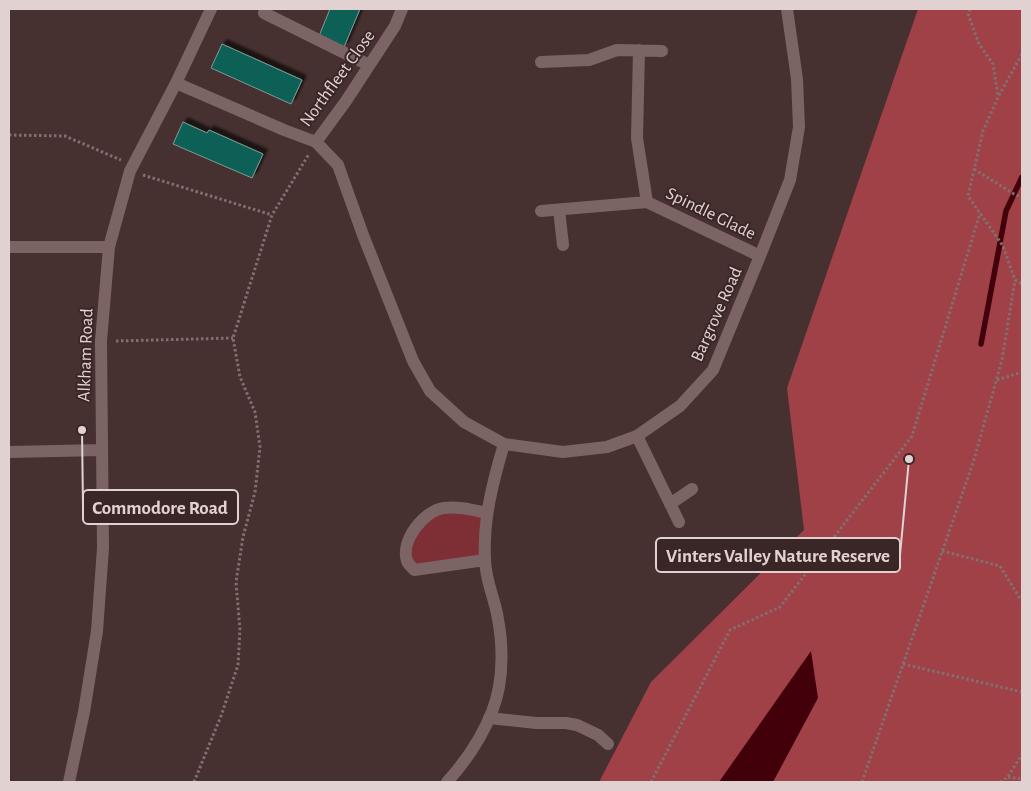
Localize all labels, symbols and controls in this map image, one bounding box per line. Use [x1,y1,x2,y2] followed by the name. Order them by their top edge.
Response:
[297,27,379,130] street label: Northfleet Close
[663,184,758,243] street label: Spindle Glade
[688,265,746,364] street label: Bargrove Road
[75,308,97,402] street label: Alkham Road
[83,490,238,524] callout: Commodore Road
[92,499,228,518] text: Commodore Road
[656,538,900,572] callout: Vinters Valley Nature Reserve
[666,547,890,566] text: Vinters Valley Nature Reserve

